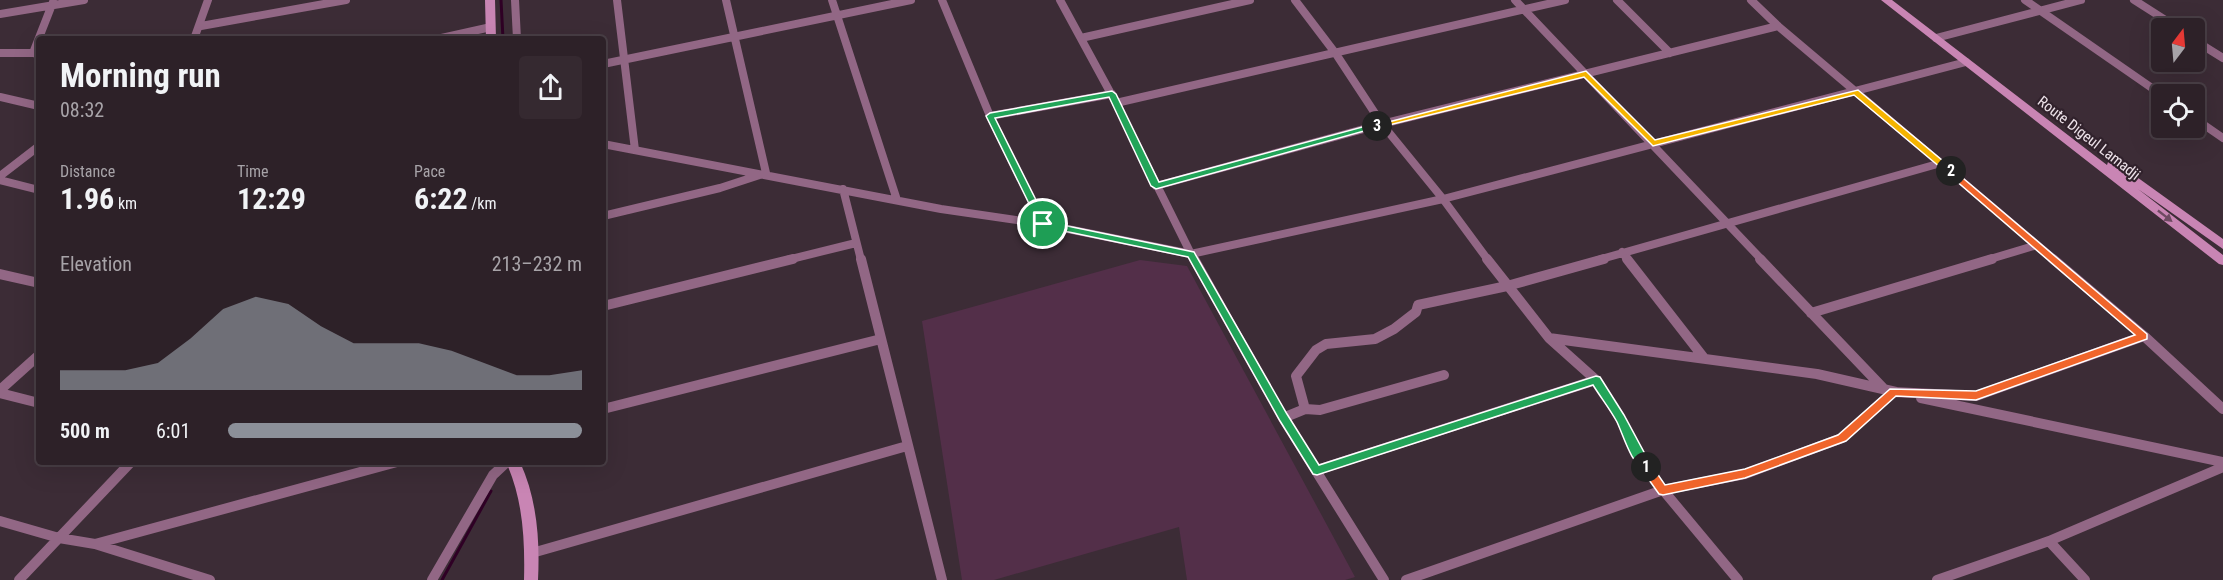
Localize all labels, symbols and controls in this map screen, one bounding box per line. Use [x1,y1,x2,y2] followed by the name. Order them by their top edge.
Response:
[2151,18,2205,72] north arrow
[2151,18,2205,138] map controls
[60,56,221,95] text: Morning run
[519,56,582,119] button: share
[2151,84,2205,138] button: locate
[2034,92,2144,184] street label: Route Digeul Lamadji
[60,98,104,122] text: 08:32
[1362,111,1392,141] pin: 3
[1373,116,1381,135] text: 3
[1936,156,1966,186] pin: 2
[1947,161,1955,180] text: 2
[60,162,115,181] text: Distance
[237,162,269,181] text: Time
[414,162,445,181] text: Pace
[60,181,114,216] text: 1.96
[237,181,306,216] text: 12:29
[414,181,468,216] text: 6:22
[114,194,137,213] text: km
[468,194,497,213] text: /km
[1017,198,1068,249] pin
[1026,207,1059,240] icon: arrive
[2157,209,2172,221] one-way arrow
[60,252,132,276] text: Elevation
[492,252,582,276] text: 213–232 m
[60,419,110,443] text: 500 m
[156,419,190,443] text: 6:01
[1631,452,1661,482] pin: 1
[1642,457,1650,476] text: 1

